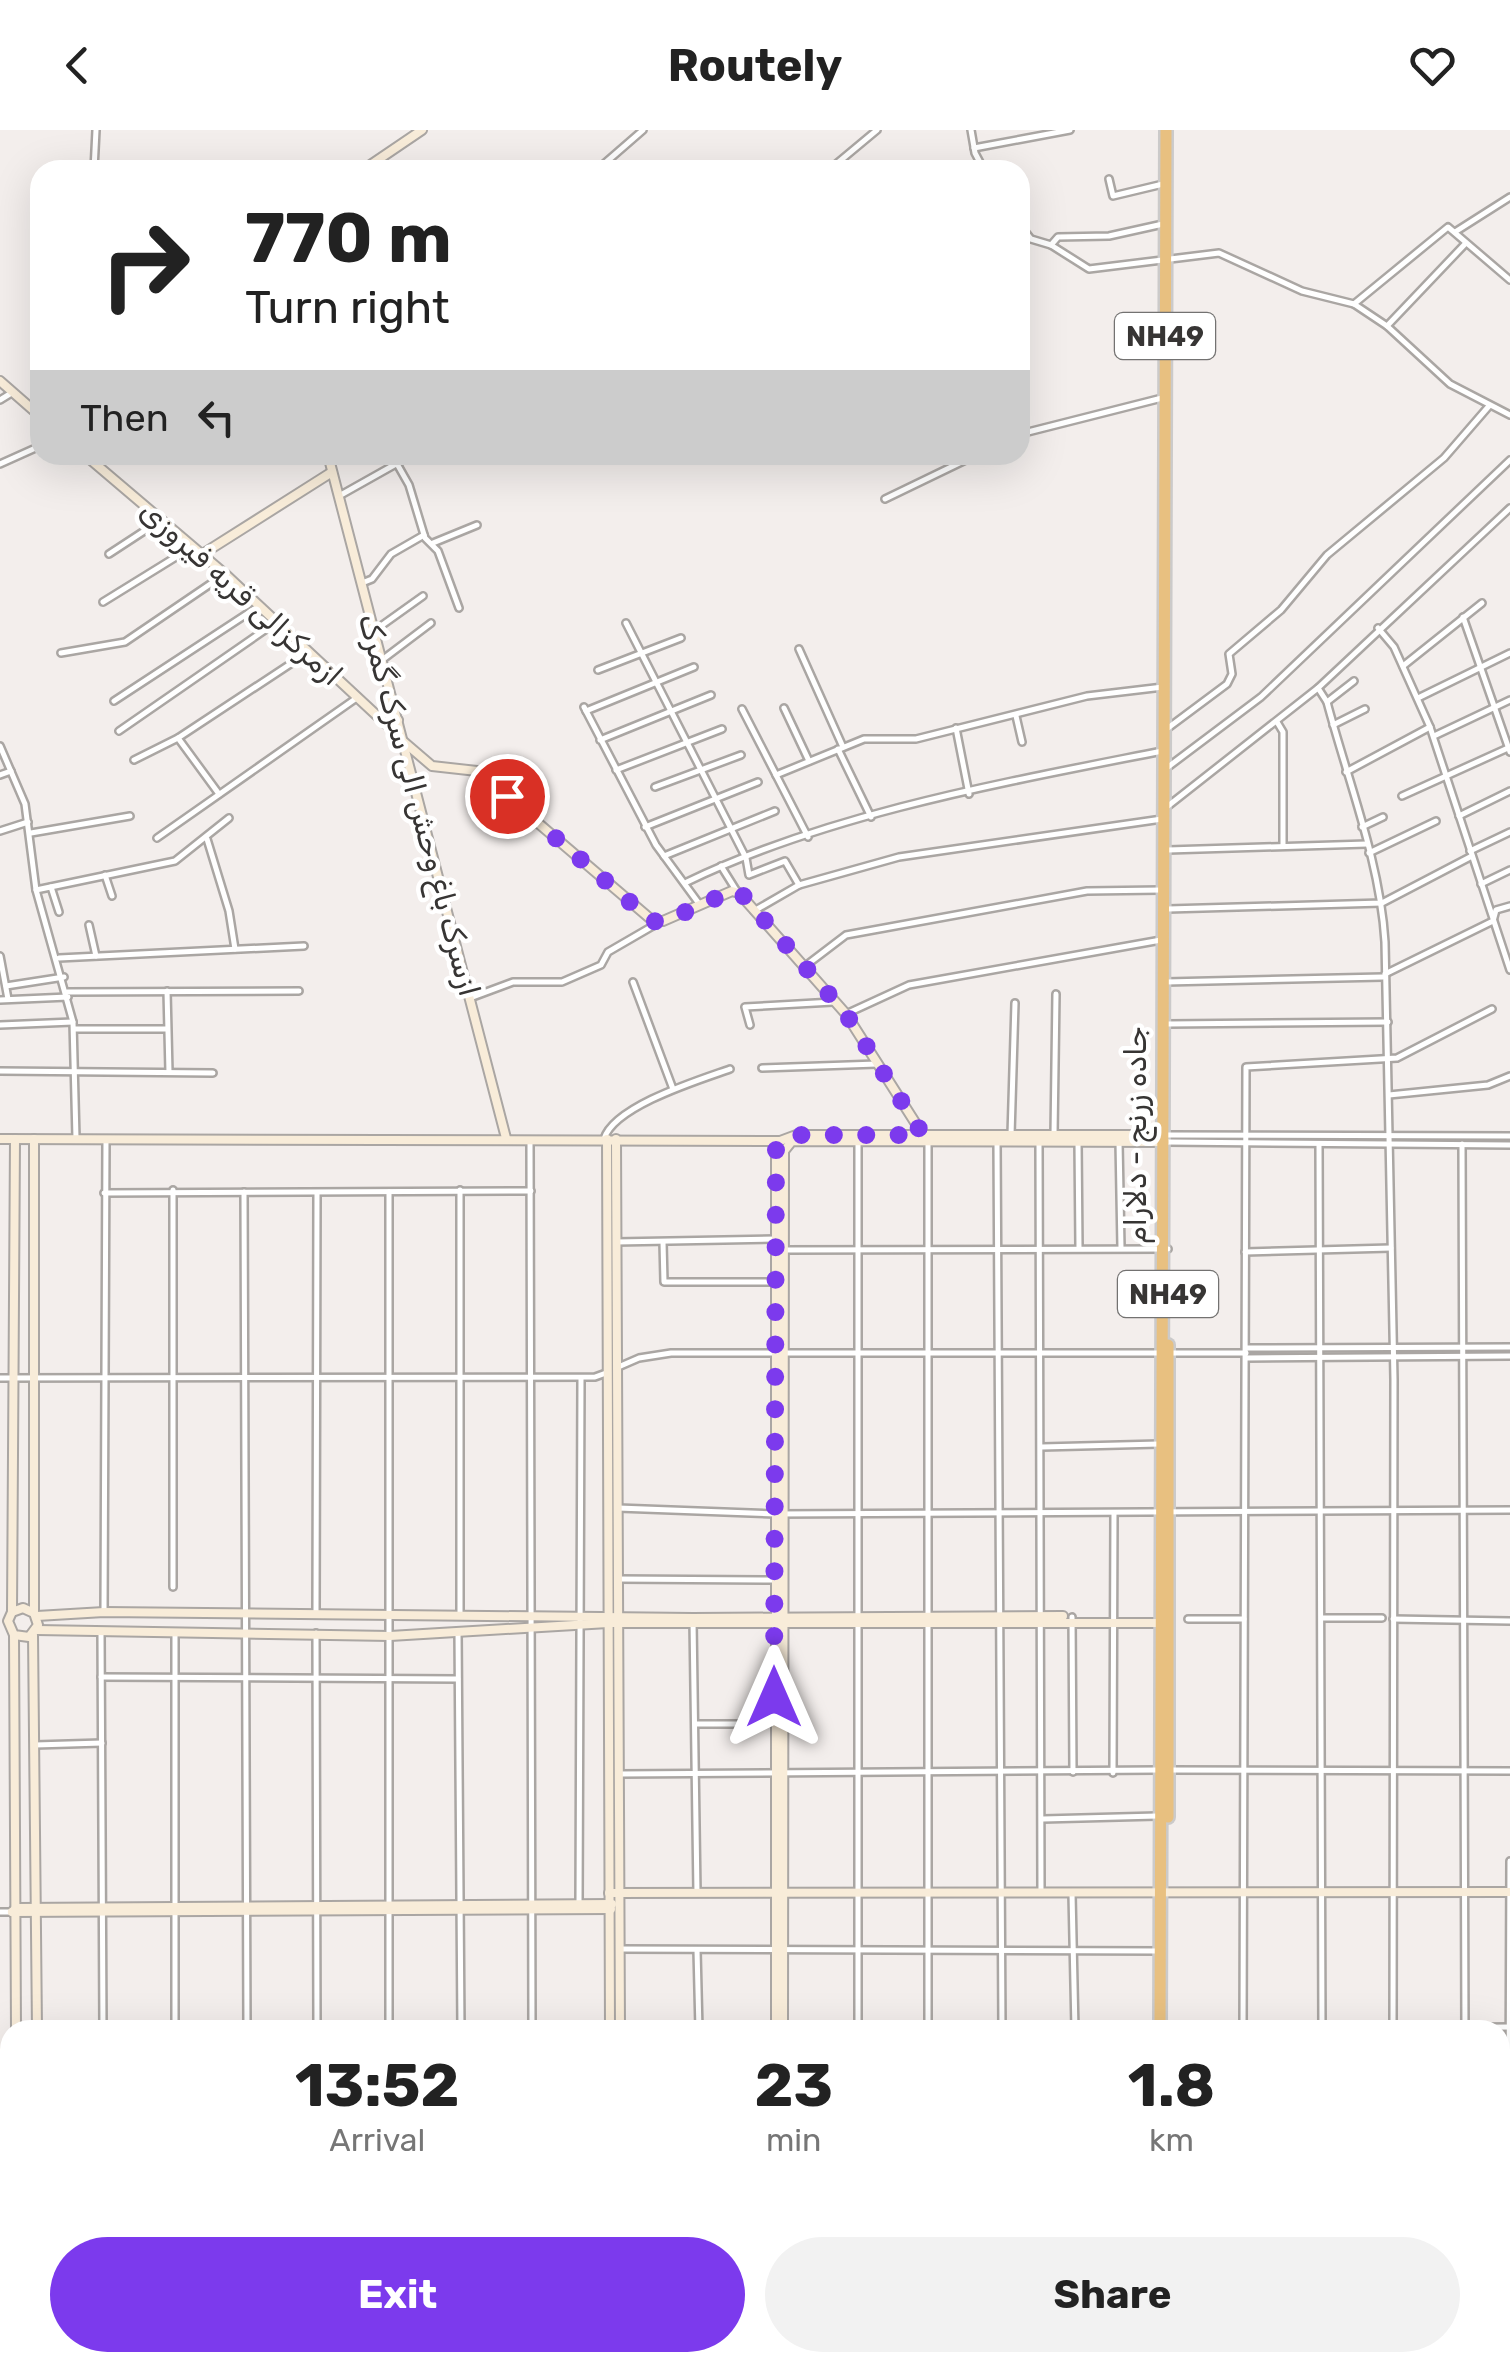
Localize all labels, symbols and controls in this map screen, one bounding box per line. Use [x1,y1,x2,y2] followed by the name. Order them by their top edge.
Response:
[50,38,105,93] icon: back
[1405,38,1460,93] icon: heart
[668,39,842,92] text: Routely
[245,197,452,280] text: 770 m
[80,200,210,330] icon: right
[245,281,449,334] text: Turn right
[1115,313,1215,359] road number: NH49
[189,390,244,445] icon: left
[80,395,169,441] text: Then
[132,493,350,693] street label: ازمرکزالی قریه فیروزی
[349,610,487,1001] street label: ازسرک باغ وحش الی سرک گمرک
[465,754,550,839] pin
[480,769,535,824] icon: arrive
[1118,1026,1157,1244] street label: جاده زرنج - دلارام
[1118,1271,1218,1317] road number: NH49
[722,1645,826,1749] position arrow
[295,2050,460,2121] text: 13:52
[754,2050,833,2121] text: 23
[1128,2050,1215,2121] text: 1.8
[329,2121,425,2159] text: Arrival
[766,2121,821,2159] text: min
[1149,2121,1194,2159] text: km
[50,2237,745,2352] button: Exit
[765,2237,1460,2352] button: Share

